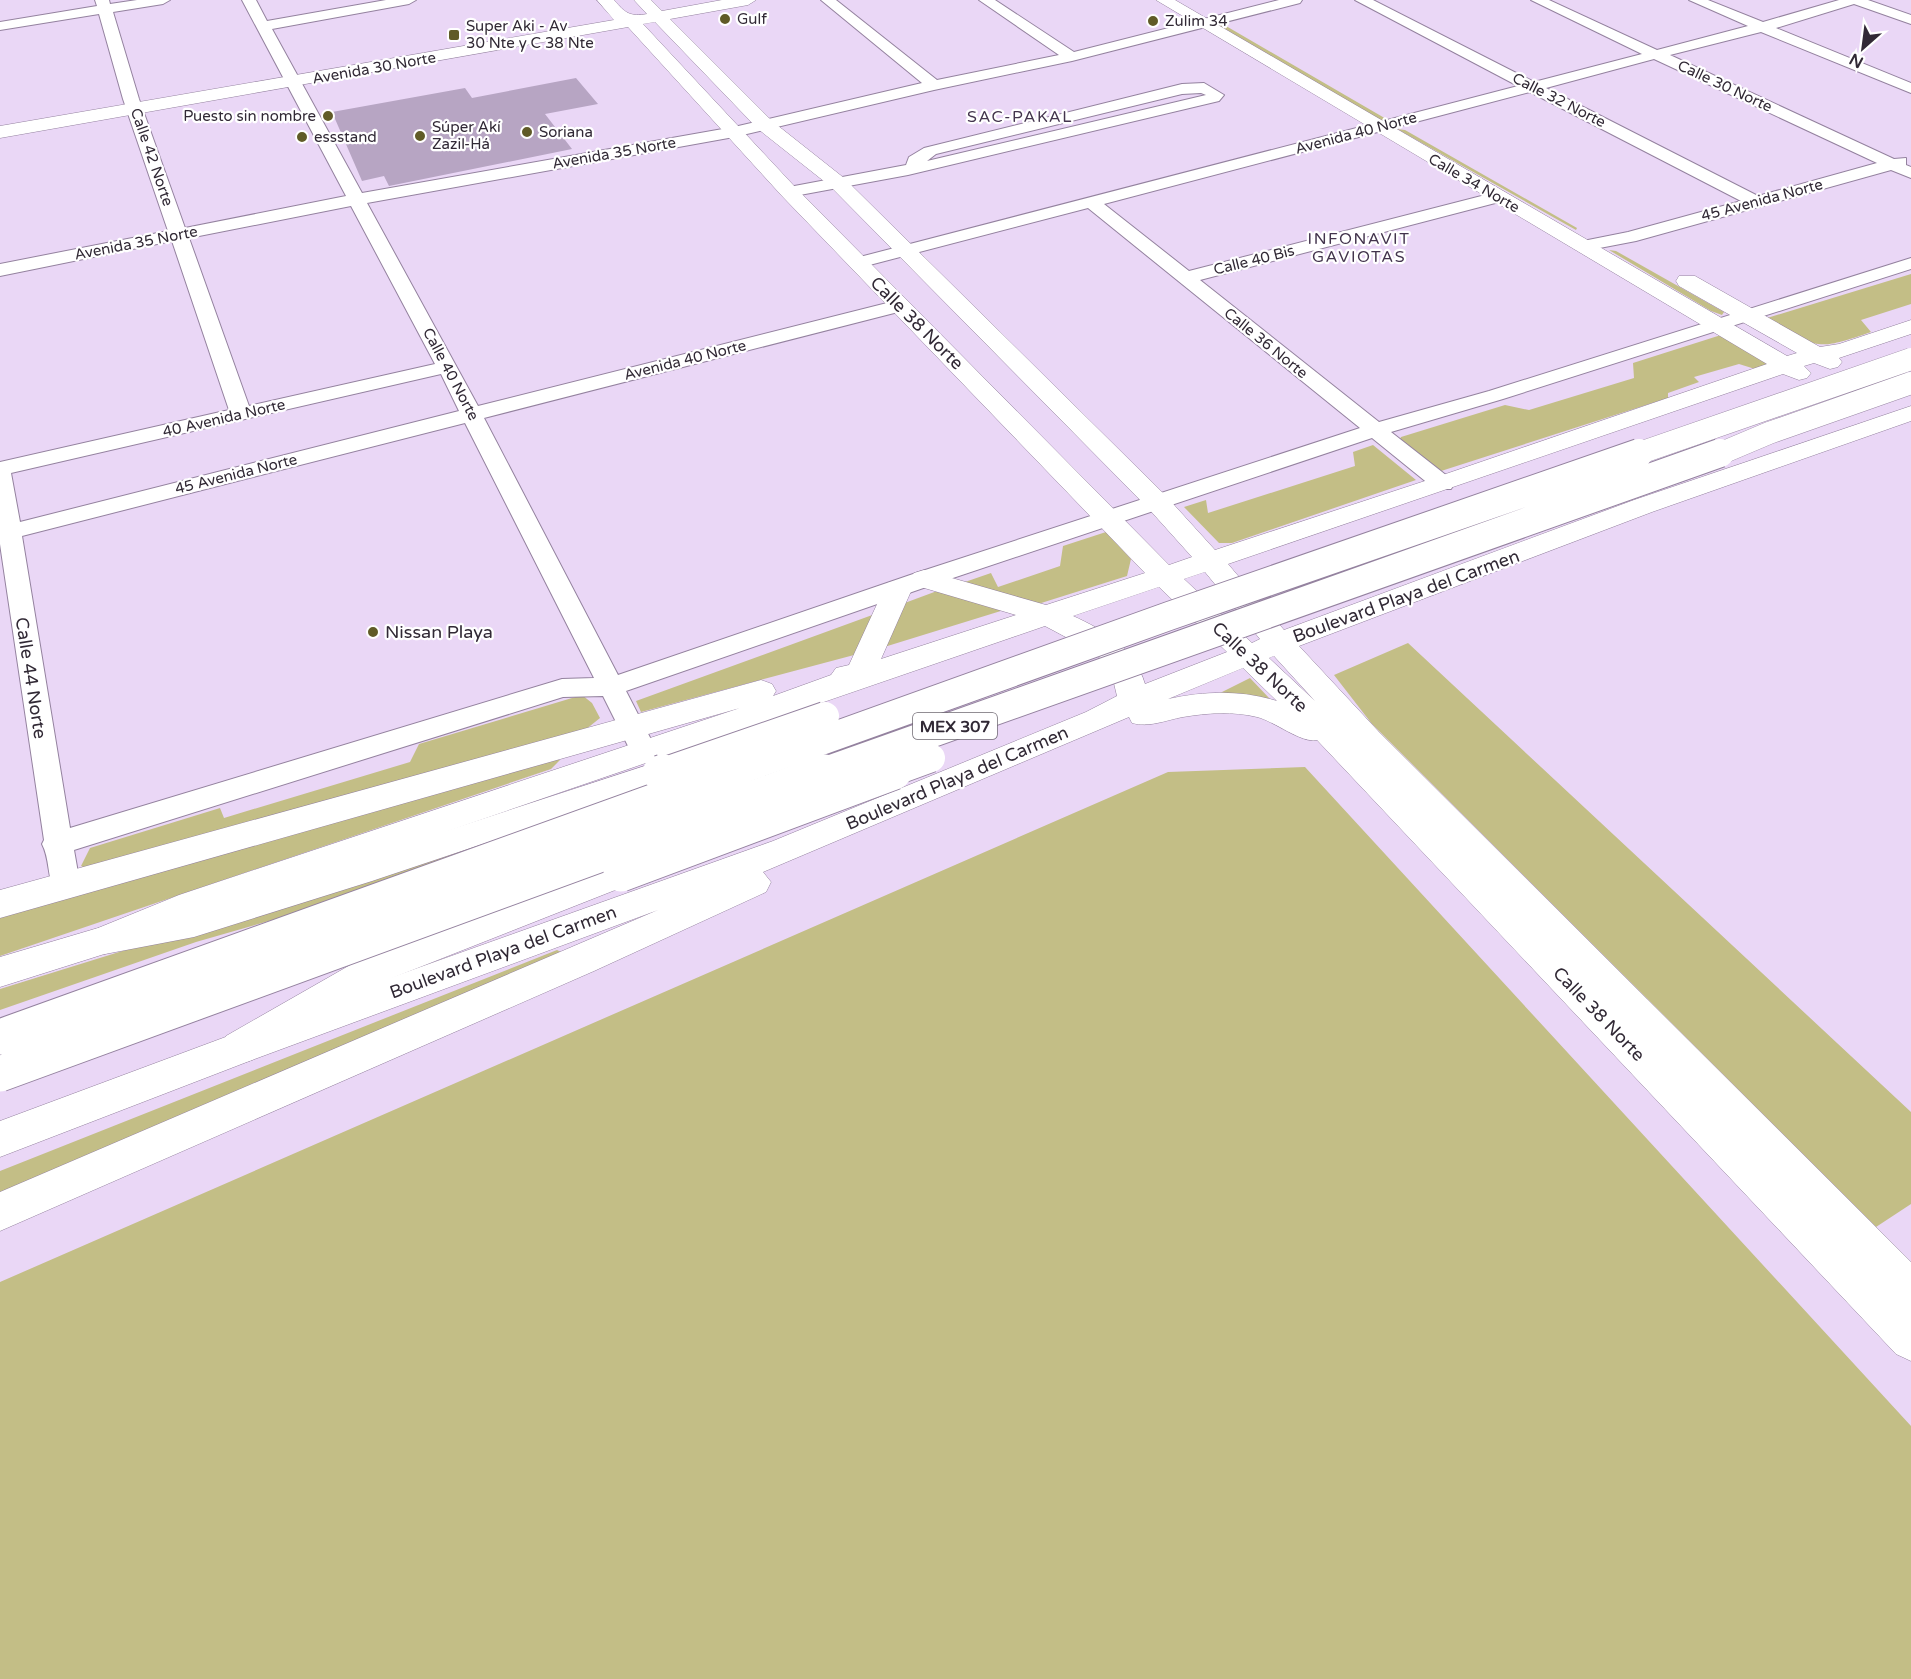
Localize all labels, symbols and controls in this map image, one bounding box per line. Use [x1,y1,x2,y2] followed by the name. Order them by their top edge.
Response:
[737,10,767,28] place label: Gulf
[718,12,732,26] marker: Gulf
[1165,12,1228,30] place label: Zulim 34
[1146,14,1160,28] marker: Zulim 34
[466,17,594,52] place label: Super Aki - Av 30 Nte y C 38 Nte
[1833,18,1893,78] north arrow
[447,28,461,42] marker: Super Aki - Av 30 Nte y C 38 Nte
[311,48,437,88] street label: Avenida 30 Norte
[1846,49,1867,72] text: N
[1675,56,1775,116] street label: Calle 30 Norte
[1509,69,1609,131] street label: Calle 32 Norte
[127,106,177,208] street label: Calle 42 Norte
[183,107,316,125] place label: Puesto sin nombre
[967,107,1073,127] district label: SAC-PAKAL
[1293,108,1419,158] street label: Avenida 40 Norte
[321,109,335,123] marker: Puesto sin nombre
[432,118,501,153] place label: Súper Akí Zazil-Há
[539,123,593,141] place label: Soriana
[520,125,534,139] marker: Soriana
[314,128,377,146] place label: essstand
[413,129,427,143] marker: Súper Akí Zazil-Há
[295,130,309,144] marker: essstand
[551,133,677,173] street label: Avenida 35 Norte
[1425,150,1523,216] street label: Calle 34 Norte
[1699,175,1825,225] street label: 45 Avenida Norte
[73,222,199,264] street label: Avenida 35 Norte
[1308,229,1410,267] district label: INFONAVIT GAVIOTAS
[1212,241,1296,279] street label: Calle 40 Bis
[866,272,968,374] street label: Calle 38 Norte
[1221,304,1311,382] street label: Calle 36 Norte
[419,325,483,423] street label: Calle 40 Norte
[622,336,748,384] street label: Avenida 40 Norte
[161,395,287,441] street label: 40 Avenida Norte
[173,450,299,498] street label: 45 Avenida Norte
[1290,545,1522,647] street label: Boulevard Playa del Carmen
[11,616,51,740] street label: Calle 44 Norte
[1208,617,1312,717] street label: Calle 38 Norte
[385,621,493,643] place label: Nissan Playa
[366,625,380,639] marker: Nissan Playa
[913,713,997,739] road number: MEX 307
[842,721,1072,835] street label: Boulevard Playa del Carmen
[387,901,619,1003] street label: Boulevard Playa del Carmen
[1548,962,1650,1066] street label: Calle 38 Norte

